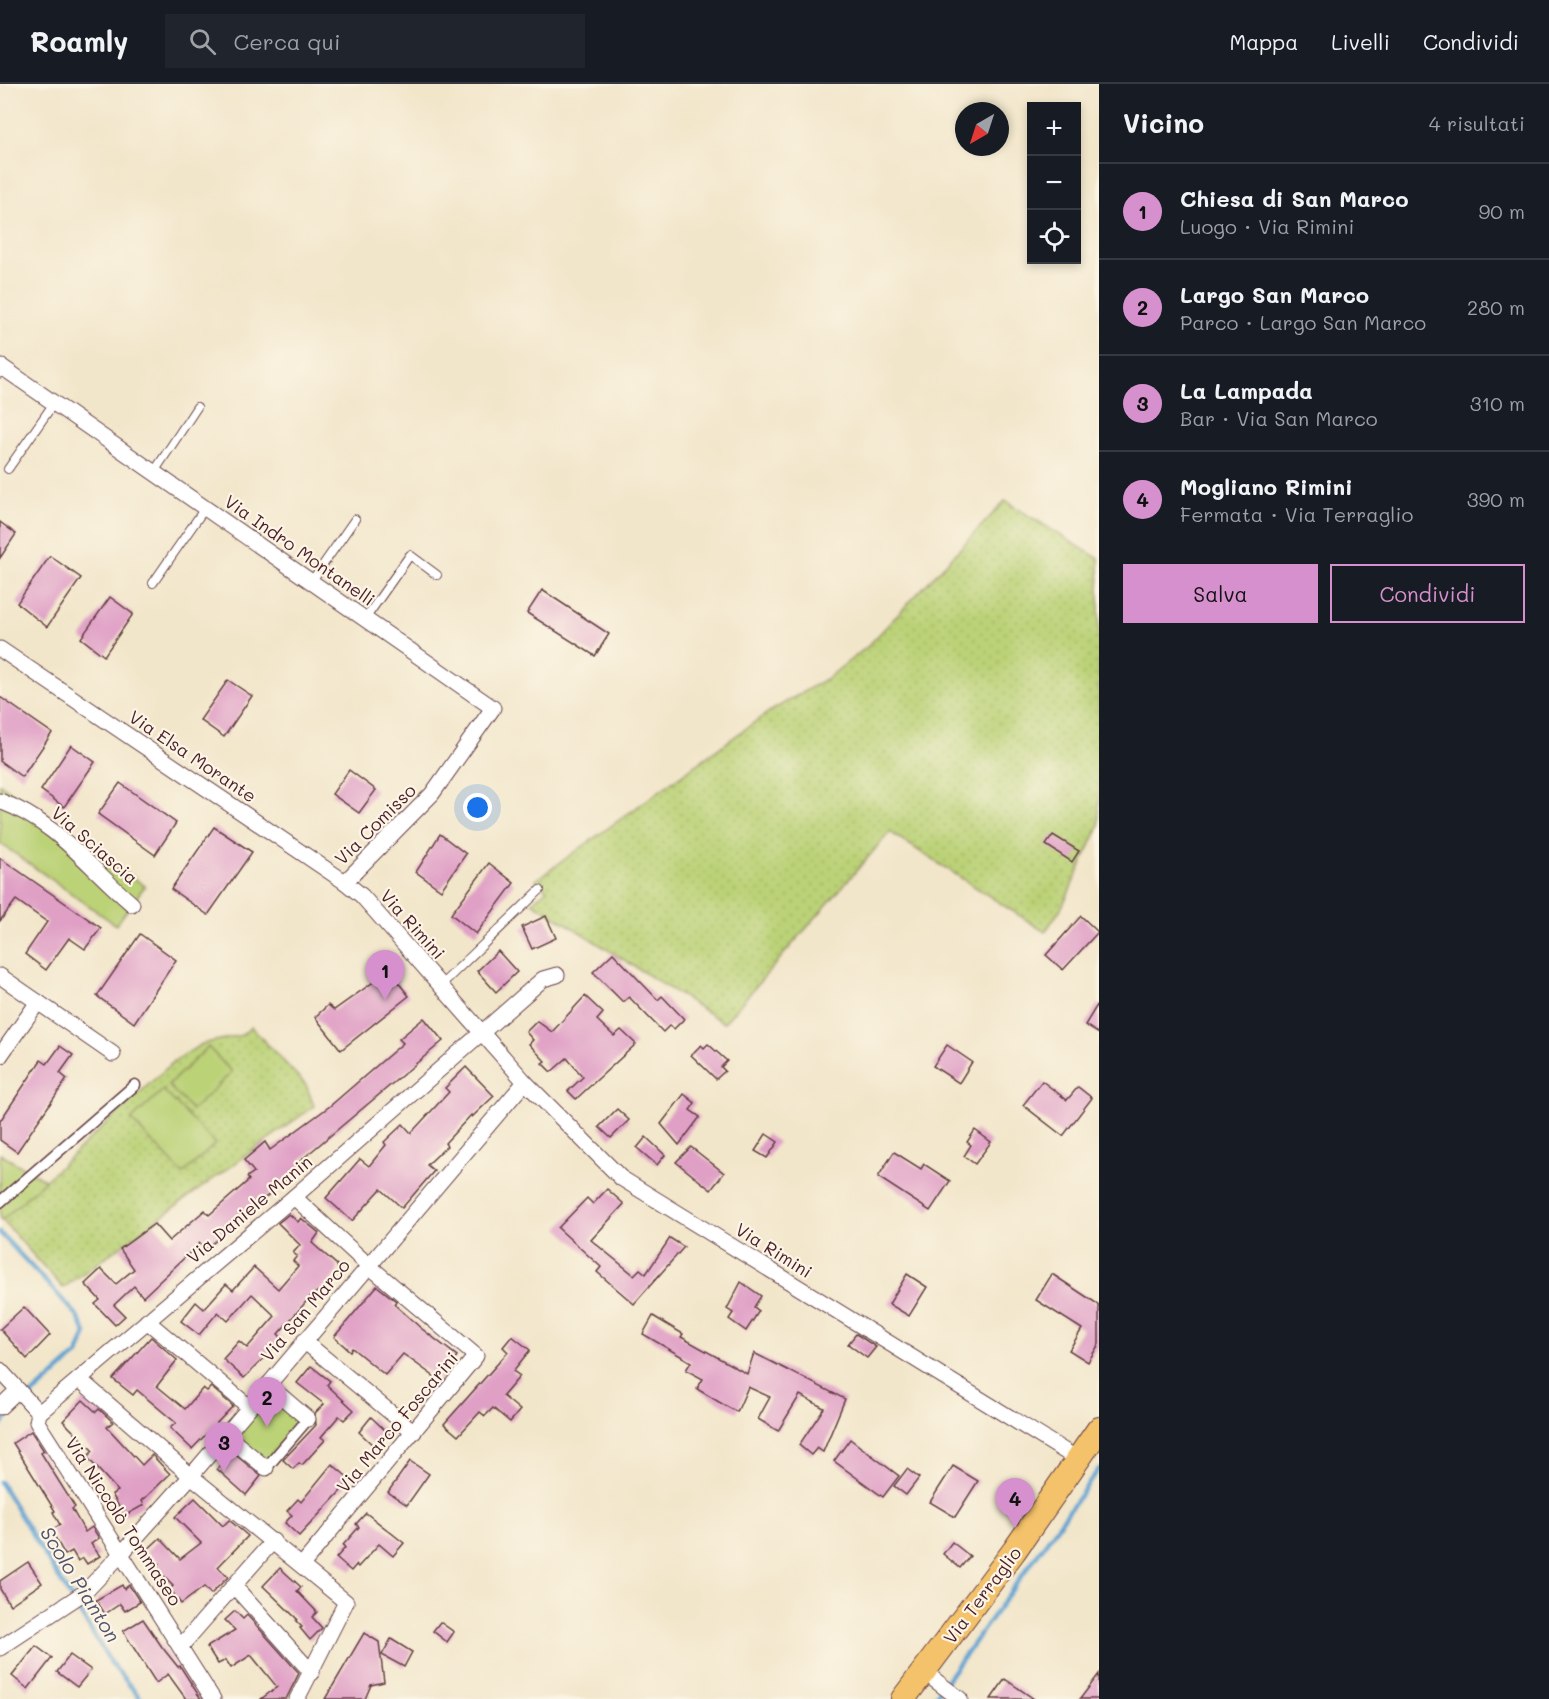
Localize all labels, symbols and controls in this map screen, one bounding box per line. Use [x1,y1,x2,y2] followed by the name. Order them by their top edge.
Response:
[165,14,585,68] search box
[30,23,129,59] text: Roamly
[186,25,219,58] icon: search
[234,27,340,56] text: Cerca qui
[1230,28,1298,55] text: Mappa
[1331,28,1390,55] text: Livelli
[1423,28,1519,55] text: Condividi
[955,102,1009,156] north arrow
[1027,102,1081,264] map controls
[1027,102,1081,156] button: +
[1123,106,1204,140] text: Vicino
[1429,110,1525,136] text: 4 risultati
[1027,156,1081,210] button: −
[1180,184,1409,213] text: Chiesa di San Marco
[1138,198,1147,224] text: 1
[1479,198,1525,224] text: 90 m
[1027,210,1081,264] button: locate
[1180,213,1354,239] text: Luogo · Via Rimini
[1180,280,1369,309] text: Largo San Marco
[1137,294,1148,320] text: 2
[1467,294,1525,320] text: 280 m
[1180,309,1426,335] text: Parco · Largo San Marco
[1180,376,1313,405] text: La Lampada
[1137,390,1149,416] text: 3
[1470,390,1525,416] text: 310 m
[1180,405,1378,431] text: Bar · Via San Marco
[1180,472,1353,501] text: Mogliano Rimini
[1136,486,1149,512] text: 4
[1467,486,1525,512] text: 390 m
[220,489,380,611] street label: Via Indro Montanelli
[1180,501,1413,527] text: Fermata · Via Terraglio
[1123,564,1318,623] button: Salva
[1330,564,1525,623] button: Condividi
[125,704,261,808] street label: Via Elsa Morante
[329,778,421,870] street label: Via Comisso
[463,793,492,822] your location
[47,801,143,889] street label: Via Sciascia
[375,884,451,964] street label: Via Rimini
[366,950,404,1000] pin: 1
[181,1149,317,1269] street label: Via Daniele Manin
[731,1217,817,1283] street label: Via Rimini
[255,1253,355,1366] street label: Via San Marco
[331,1346,463,1498] street label: Via Marco Foscarini
[248,1378,286,1427] pin: 2
[204,1422,244,1472] pin: 3
[60,1432,188,1610] street label: Via Niccolò Tommaseo
[996,1478,1034,1528] pin: 4
[35,1521,127,1647] water label: Scolo Pianton
[938,1541,1027,1648] street label: Via Terraglio

